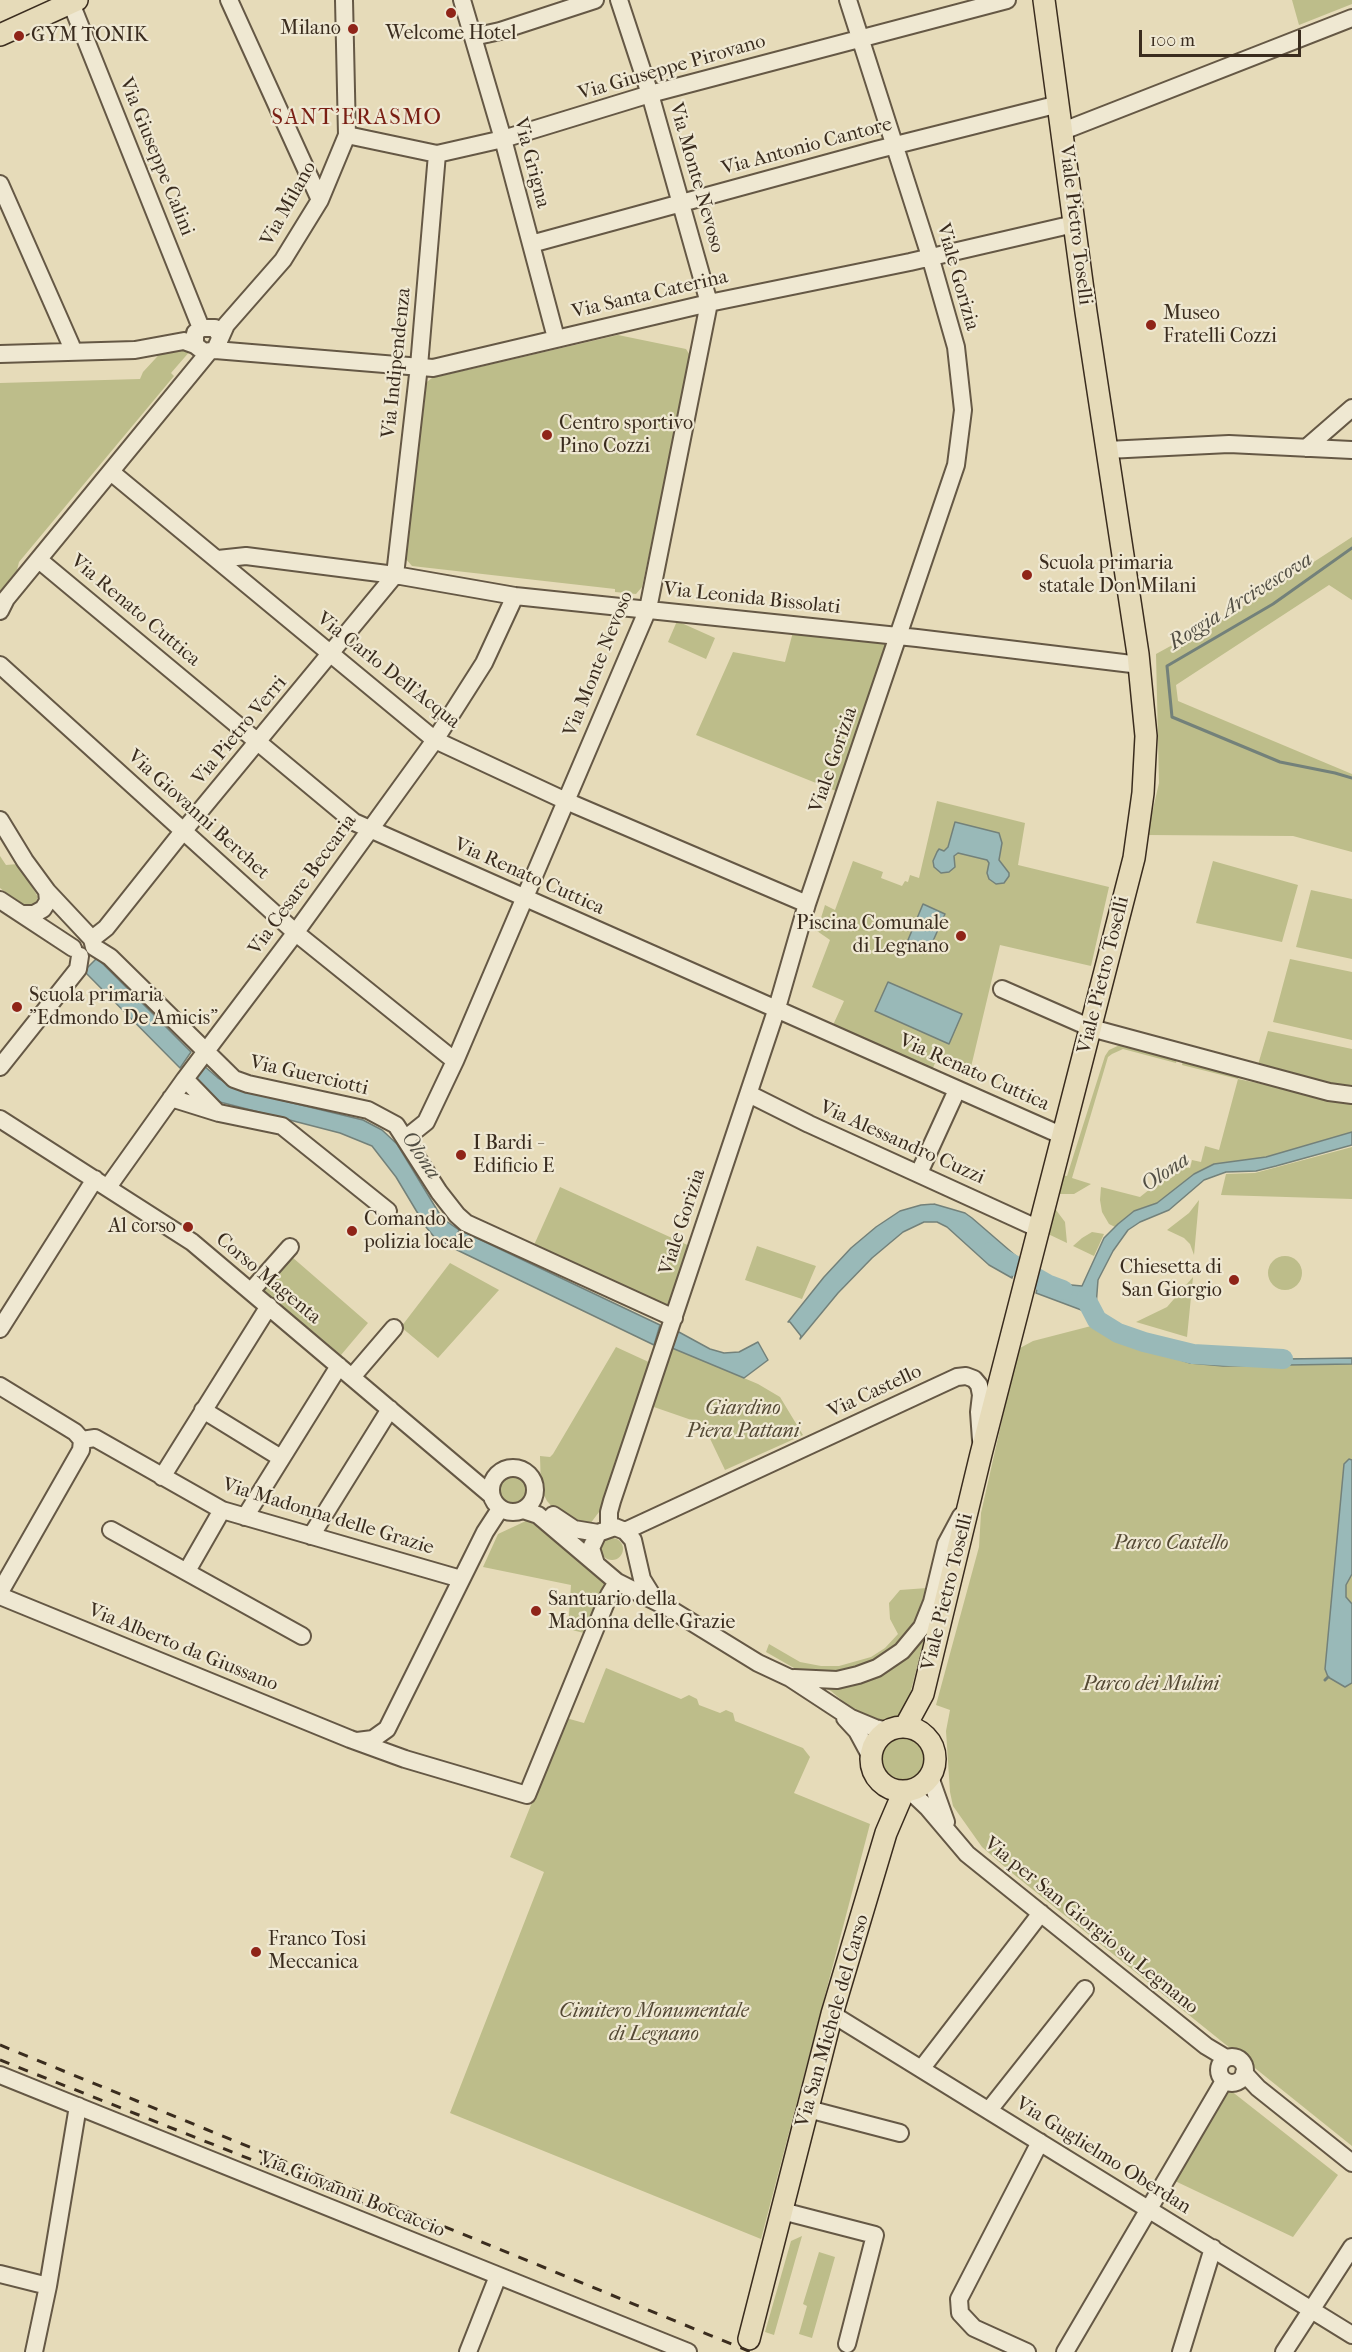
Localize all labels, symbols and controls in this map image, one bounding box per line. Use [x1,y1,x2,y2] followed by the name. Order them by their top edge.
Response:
[444,6,458,20] marker: Welcome Hotel
[280,17,341,41] place label: Milano
[1142,18,1304,56] scale bar
[346,22,360,36] marker: Milano
[385,22,517,46] place label: Welcome Hotel
[31,24,148,48] place label: GYM TONIK
[12,29,26,43] marker: GYM TONIK
[576,30,768,106] street label: Via Giuseppe Pirovano
[1150,30,1195,51] text: 100 m
[113,74,199,240] street label: Via Giuseppe Calini
[663,100,729,256] street label: Via Monte Nevoso
[272,106,442,132] district label: SANT'ERASMO
[719,113,895,181] street label: Via Antonio Cantore
[507,115,555,211] street label: Via Grigna
[1053,143,1097,307] street label: Viale Pietro Toselli
[256,157,322,251] street label: Via Milano
[930,221,984,333] street label: Viale Gorizia
[570,265,730,325] street label: Via Santa Caterina
[377,287,417,439] street label: Via Indipendenza
[1163,302,1277,349] place label: Museo Fratelli Cozzi
[1144,318,1158,332] marker: Museo Fratelli Cozzi
[559,412,693,459] place label: Centro sportivo Pino Cozzi
[540,428,554,442] marker: Centro sportivo Pino Cozzi
[1164,548,1318,656] water label: Roggia Arcivescova
[65,550,205,672] street label: Via Renato Cuttica
[1039,552,1196,599] place label: Scuola primaria statale Don Milani
[1020,568,1034,582] marker: Scuola primaria statale Don Milani
[662,578,842,620] street label: Via Leonida Bissolati
[559,588,639,740] street label: Via Monte Nevoso
[311,607,465,735] street label: Via Carlo Dell'Acqua
[187,672,293,790] street label: Via Pietro Verri
[805,704,863,816] street label: Viale Gorizia
[122,745,274,885] street label: Via Giovanni Berchet
[244,810,362,960] street label: Via Cesare Beccaria
[450,833,608,921] street label: Via Renato Cuttica
[1073,894,1135,1056] street label: Viale Pietro Toselli
[796,912,949,959] place label: Piscina Comunale di Legnano
[954,929,968,943] marker: Piscina Comunale di Legnano
[29,984,218,1031] place label: Scuola primaria "Edmondo De Amicis"
[10,1000,24,1014] marker: Scuola primaria "Edmondo De Amicis"
[895,1029,1053,1117] street label: Via Renato Cuttica
[247,1051,371,1101] street label: Via Guerciotti
[816,1096,988,1190] street label: Via Alessandro Cuzzi
[395,1127,445,1185] water label: Olona
[473,1132,554,1179] place label: I Bardi - Edificio E
[454,1148,468,1162] marker: I Bardi - Edificio E
[1137,1148,1195,1198] water label: Olona
[655,1166,711,1278] street label: Viale Gorizia
[364,1208,473,1255] place label: Comando polizia locale
[108,1215,176,1239] place label: Al corso
[181,1220,195,1234] marker: Al corso
[345,1224,359,1238] marker: Comando polizia locale
[211,1228,325,1330] street label: Corso Magenta
[1120,1256,1222,1303] place label: Chiesetta di San Giorgio
[1227,1273,1241,1287] marker: Chiesetta di San Giorgio
[824,1360,926,1424] street label: Via Castello
[687,1397,799,1444] park label: Giardino Piera Pattani
[219,1473,437,1561] street label: Via Madonna delle Grazie
[917,1511,979,1673] street label: Viale Pietro Toselli
[1114,1532,1228,1556] park label: Parco Castello
[548,1588,735,1635] place label: Santuario della Madonna delle Grazie
[85,1599,281,1697] street label: Via Alberto da Giussano
[529,1604,543,1618] marker: Santuario della Madonna delle Grazie
[1083,1673,1219,1697] park label: Parco dei Mulini
[979,1832,1203,2020] street label: Via per San Giorgio su Legnano
[791,1912,875,2130] street label: Via San Michele del Carso
[268,1928,366,1975] place label: Franco Tosi Meccanica
[249,1945,263,1959] marker: Franco Tosi Meccanica
[559,2000,749,2047] park label: Cimitero Monumentale di Legnano
[1011,2092,1195,2220] street label: Via Guglielmo Oberdan
[256,2147,448,2243] street label: Via Giovanni Boccaccio

